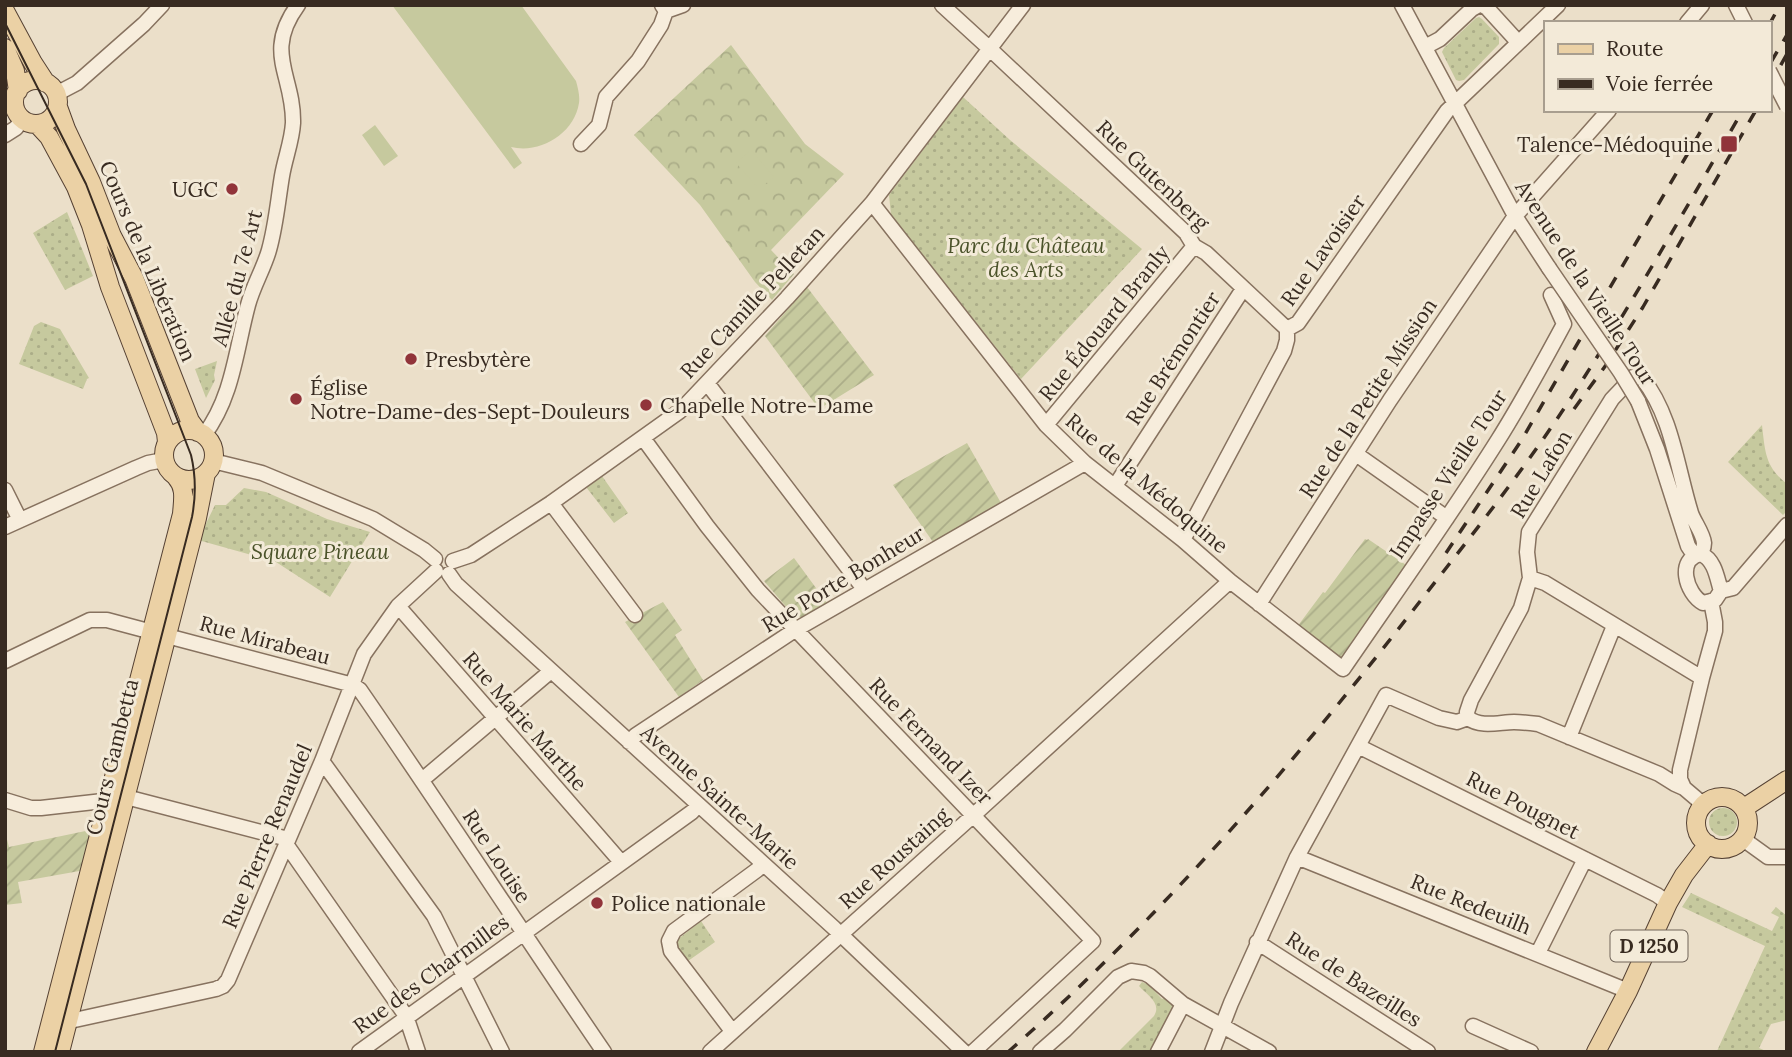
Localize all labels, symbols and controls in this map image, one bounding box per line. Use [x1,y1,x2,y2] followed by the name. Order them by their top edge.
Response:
[1544,21,1771,112] legend
[1606,35,1663,62] text: Route
[1605,70,1713,97] text: Voie ferrée
[1091,114,1216,236] street label: Rue Gutenberg
[1517,131,1713,158] place label: Talence-Médoquine
[1719,134,1739,154] marker: Talence-Médoquine
[93,156,203,366] street label: Cours de la Libération
[1509,174,1663,391] street label: Avenue de la Vieille Tour
[172,176,218,203] place label: UGC
[224,181,240,197] marker: UGC
[1274,189,1372,311] street label: Rue Lavoisier
[206,206,268,350] street label: Allée du 7e Art
[674,220,830,384] street label: Rue Camille Pelletan
[947,232,1105,283] park label: Parc du Château des Arts
[1033,239,1175,407] street label: Rue Édouard Branly
[1120,286,1226,430] street label: Rue Brémontier
[1293,293,1443,503] street label: Rue de la Petite Mission
[425,346,531,373] place label: Presbytère
[403,351,419,367] marker: Presbytère
[310,374,630,425] place label: Église Notre-Dame-des-Sept-Douleurs
[1383,384,1513,564] street label: Impasse Vieille Tour
[288,391,304,407] marker: Église Notre-Dame-des-Sept-Douleurs
[660,392,873,419] place label: Chapelle Notre-Dame
[638,397,654,413] marker: Chapelle Notre-Dame
[1060,407,1234,559] street label: Rue de la Médoquine
[1504,425,1578,523] street label: Rue Lafon
[757,520,929,638] street label: Rue Porte Bonheur
[251,538,389,565] park label: Square Pineau
[197,610,333,670] street label: Rue Mirabeau
[457,646,593,796] street label: Rue Marie Marthe
[863,672,999,810] street label: Rue Fernand Izer
[80,676,145,838] street label: Cours Gambetta
[634,718,805,875] street label: Avenue Sainte-Marie
[216,740,318,932] street label: Rue Pierre Renaudel
[1462,765,1585,845] street label: Rue Pougnet
[833,801,955,915] street label: Rue Roustaing
[457,804,537,908] street label: Rue Louise
[1407,868,1535,940] street label: Rue Redeuilh
[611,890,766,917] place label: Police nationale
[589,895,605,911] marker: Police nationale
[348,908,514,1040] street label: Rue des Charmilles
[1281,925,1427,1033] street label: Rue de Bazeilles
[1610,930,1688,962] road number: D 1250

